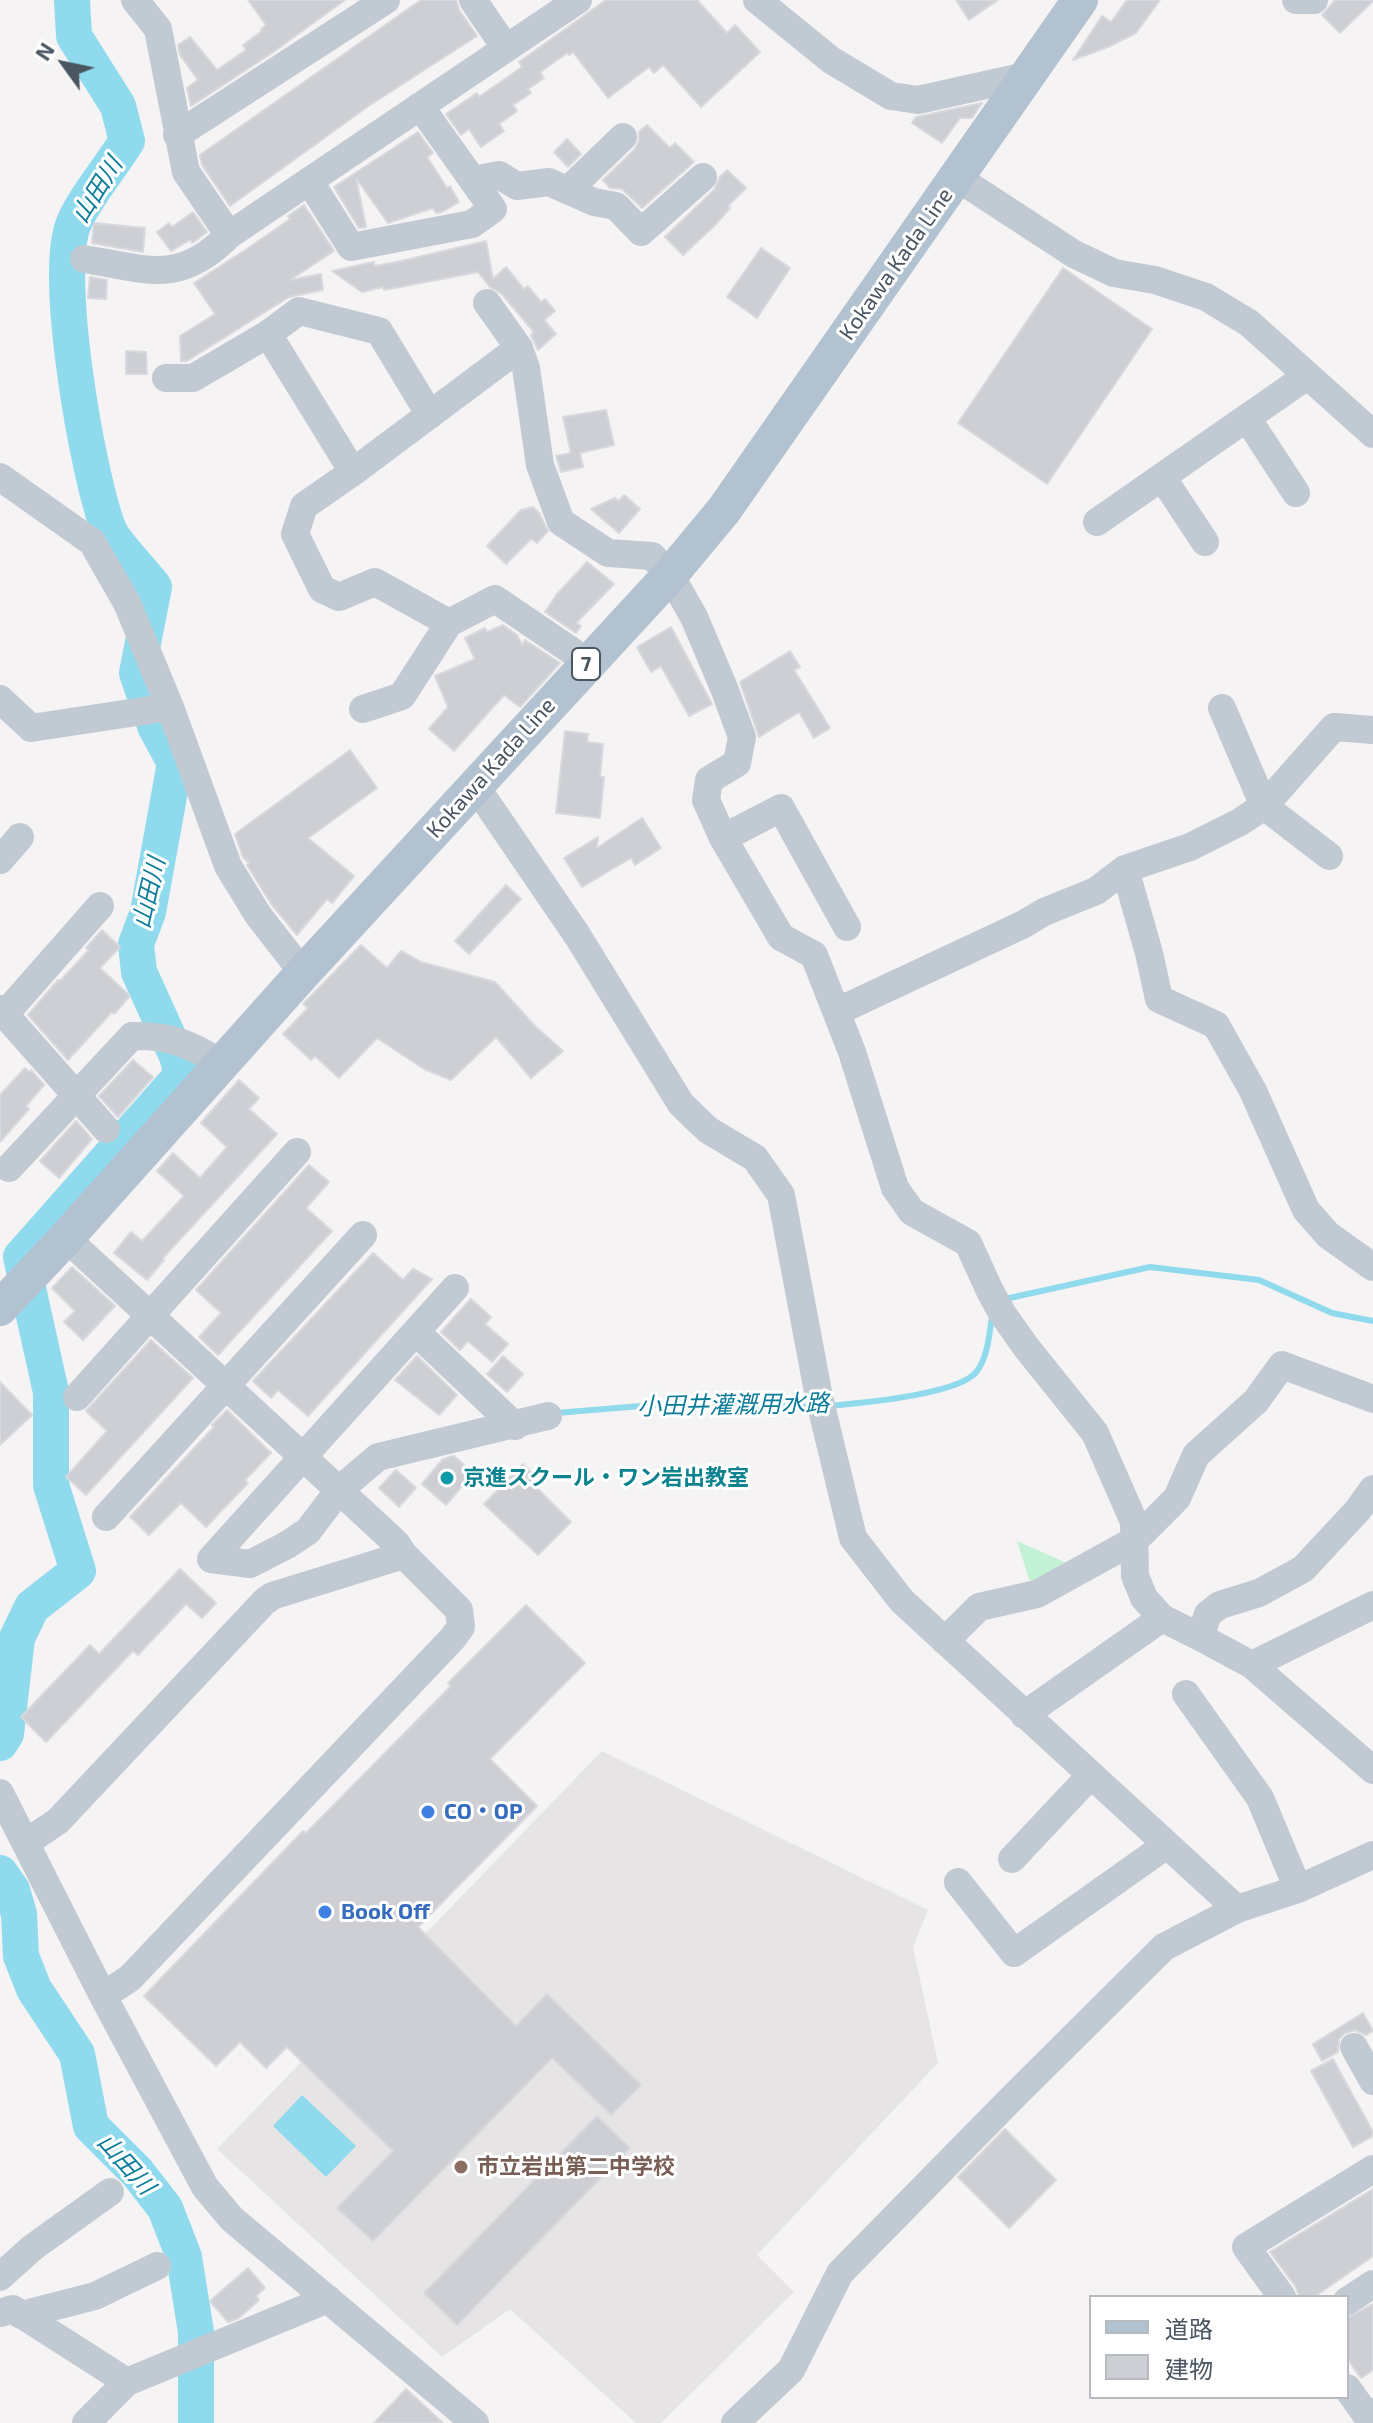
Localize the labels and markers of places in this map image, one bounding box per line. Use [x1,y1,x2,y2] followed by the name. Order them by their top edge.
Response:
[463,1465,749,1491] place label: 京進スクール・ワン岩出教室
[438,1469,456,1487] marker: 京進スクール・ワン岩出教室
[444,1799,523,1825] place label: CO・OP
[419,1803,437,1821] marker: CO・OP
[341,1899,430,1925] place label: Book Off
[316,1903,334,1921] marker: Book Off
[477,2154,675,2180] place label: 市立岩出第二中学校
[452,2158,470,2176] marker: 市立岩出第二中学校

